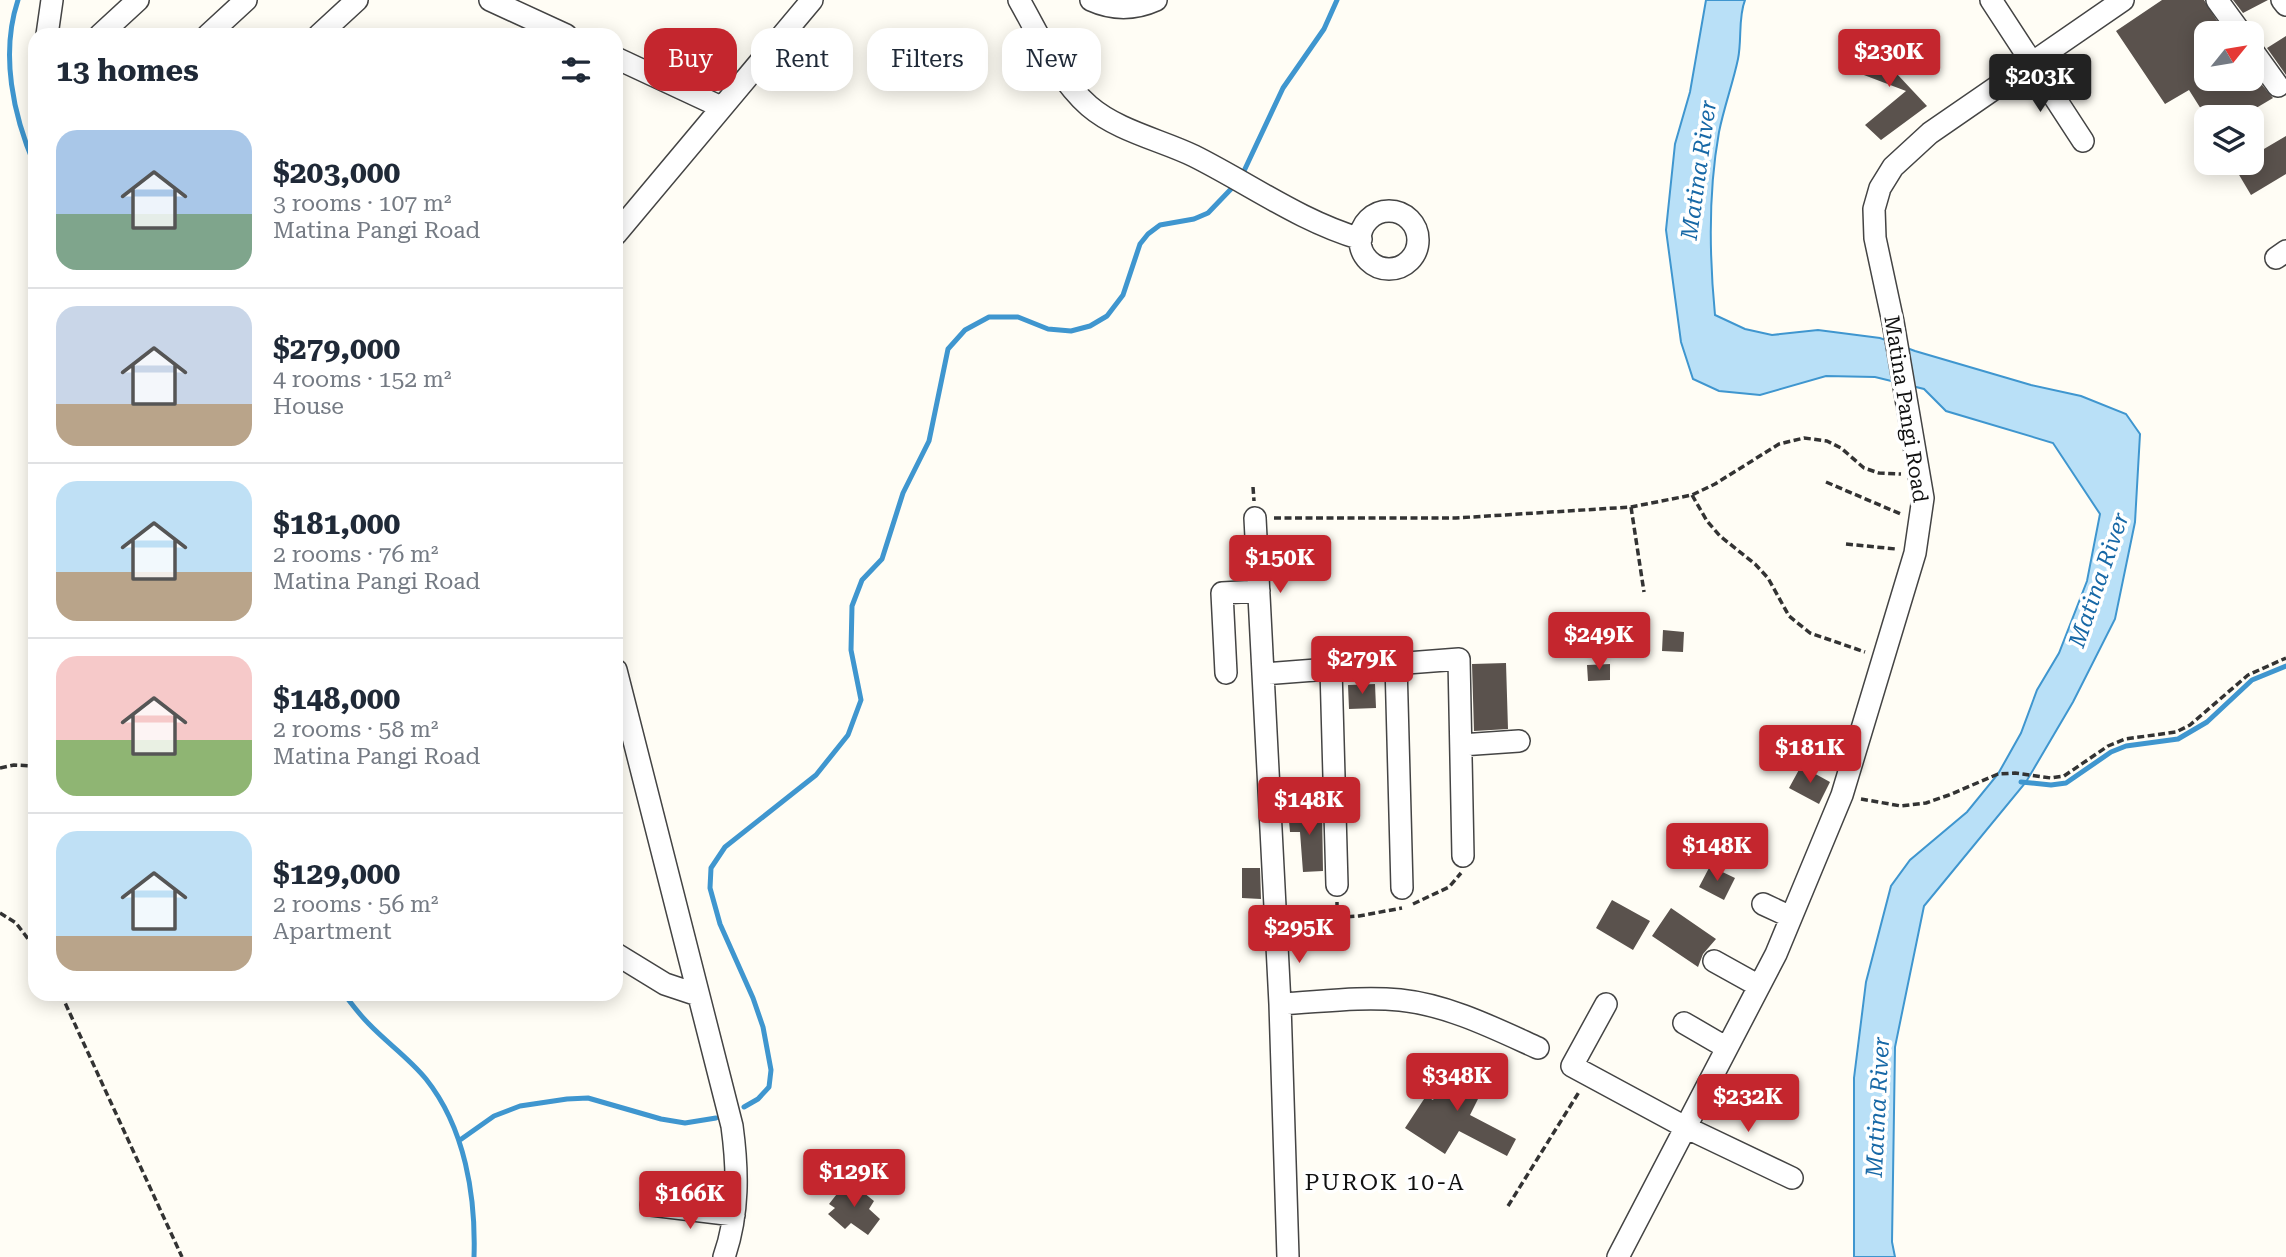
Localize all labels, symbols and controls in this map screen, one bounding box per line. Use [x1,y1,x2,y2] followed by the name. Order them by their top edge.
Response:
[2194,21,2264,91] north arrow
[2194,21,2264,175] map controls
[644,28,737,91] chip: Buy
[751,28,853,91] chip: Rent
[867,28,988,91] chip: Filters
[1002,28,1101,91] chip: New
[1840,29,1938,89] pin: $230K
[1854,38,1924,65] text: $230K
[557,51,595,89] icon: filters
[56,53,199,88] text: 13 homes
[1991,54,2089,114] pin: $203K
[2005,63,2075,90] text: $203K
[1676,98,1722,243] water label: Matina River
[2194,105,2264,175] button: layers
[273,155,400,190] text: $203,000
[112,158,196,242] icon: home
[273,190,451,217] text: 3 rooms · 107 m²
[273,217,480,244] text: Matina Pangi Road
[1879,314,1933,505] street label: Matina Pangi Road
[273,331,400,366] text: $279,000
[112,334,196,418] icon: home
[273,366,451,393] text: 4 rooms · 152 m²
[273,393,344,420] text: House
[273,506,400,541] text: $181,000
[112,509,196,593] icon: home
[2063,509,2135,652] water label: Matina River
[1231,536,1329,595] pin: $150K
[273,541,439,568] text: 2 rooms · 76 m²
[1245,544,1315,571] text: $150K
[273,568,480,595] text: Matina Pangi Road
[1550,612,1648,672] pin: $249K
[1564,621,1634,648] text: $249K
[1313,636,1411,696] pin: $279K
[1327,645,1397,672] text: $279K
[273,681,400,716] text: $148,000
[112,684,196,768] icon: home
[273,716,439,743] text: 2 rooms · 58 m²
[1761,726,1859,785] pin: $181K
[1775,734,1845,761] text: $181K
[273,743,480,770] text: Matina Pangi Road
[1260,778,1358,837] pin: $148K
[1274,786,1344,813] text: $148K
[1668,824,1766,883] pin: $148K
[1682,832,1752,859] text: $148K
[273,856,400,891] text: $129,000
[112,859,196,943] icon: home
[273,891,439,918] text: 2 rooms · 56 m²
[1250,906,1348,965] pin: $295K
[1264,914,1334,941] text: $295K
[273,918,392,945] text: Apartment
[1861,1036,1895,1179] water label: Matina River
[1408,1054,1506,1113] pin: $348K
[1422,1062,1492,1089] text: $348K
[1699,1074,1797,1134] pin: $232K
[1713,1083,1783,1110] text: $232K
[805,1150,903,1209] pin: $129K
[819,1158,889,1185] text: $129K
[1304,1169,1466,1196] district label: PUROK 10-A
[641,1172,739,1231] pin: $166K
[655,1180,725,1207] text: $166K

